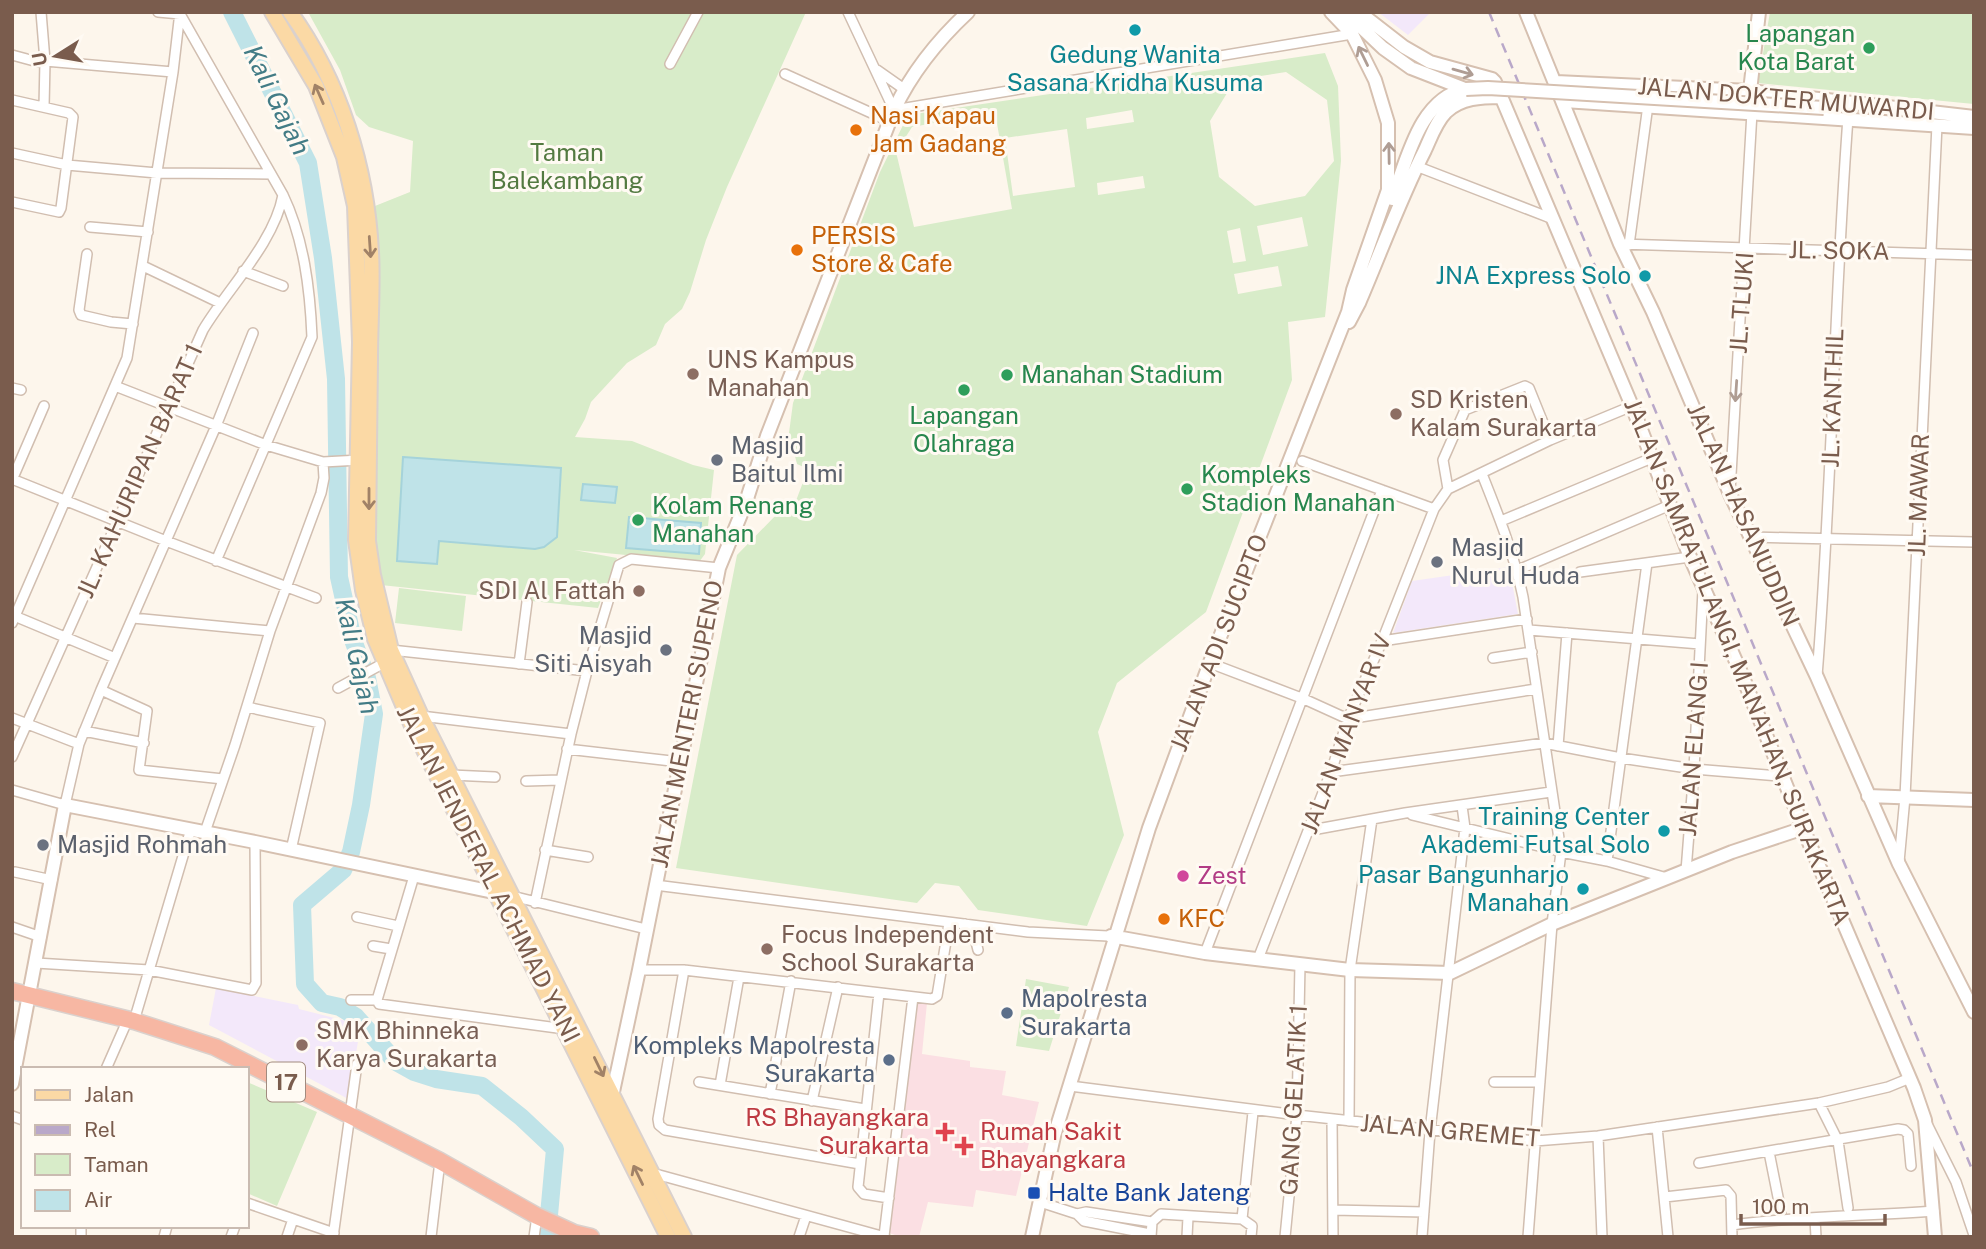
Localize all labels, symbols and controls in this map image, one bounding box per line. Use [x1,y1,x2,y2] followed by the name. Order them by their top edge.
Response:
[1738,19,1855,75] place label: Lapangan Kota Barat
[21,21,91,91] north arrow
[1127,22,1143,38] marker: Gedung Wanita Sasana Kridha Kusuma
[238,40,317,160] water label: Kali Gajah
[1007,40,1263,96] place label: Gedung Wanita Sasana Kridha Kusuma
[1861,40,1877,56] marker: Lapangan Kota Barat
[1355,46,1369,67] one-way arrow
[27,50,51,68] text: U
[1452,66,1474,79] one-way arrow
[1637,71,1936,125] street label: JALAN DOKTER MUWARDI
[312,84,325,105] one-way arrow
[870,101,1006,157] place label: Nasi Kapau Jam Gadang
[848,122,864,138] marker: Nasi Kapau Jam Gadang
[490,138,644,194] park label: Taman Balekambang
[1382,142,1396,165] one-way arrow
[811,221,953,277] place label: PERSIS Store & Cafe
[364,235,377,258] one-way arrow
[1788,235,1890,265] street label: JL. SOKA
[789,242,805,258] marker: PERSIS Store & Cafe
[1723,251,1759,355] street label: JL. TLUKI
[1436,261,1631,289] place label: JNA Express Solo
[1637,268,1653,284] marker: JNA Express Solo
[1816,328,1848,468] street label: JL. KANTHIL
[70,339,208,602] street label: JL. KAHURIPAN BARAT 1
[707,345,854,401] place label: UNS Kampus Manahan
[1021,360,1223,388] place label: Manahan Stadium
[685,366,701,382] marker: UNS Kampus Manahan
[999,367,1015,383] marker: Manahan Stadium
[1730,379,1743,402] one-way arrow
[956,382,972,398] marker: Lapangan Olahraga
[1410,385,1597,441] place label: SD Kristen Kalam Surakarta
[1619,394,1857,929] street label: JALAN SAMRATULANGI, MANAHAN, SURAKARTA
[1682,399,1806,631] street label: JALAN HASANUDDIN
[909,401,1019,457] place label: Lapangan Olahraga
[1388,406,1404,422] marker: SD Kristen Kalam Surakarta
[731,431,843,487] place label: Masjid Baitul Ilmi
[1902,433,1934,557] street label: JL. MAWAR
[709,452,725,468] marker: Masjid Baitul Ilmi
[1201,460,1395,516] place label: Kompleks Stadion Manahan
[1179,481,1195,497] marker: Kompleks Stadion Manahan
[362,487,376,510] one-way arrow
[652,491,814,547] place label: Kolam Renang Manahan
[630,512,646,528] marker: Kolam Renang Manahan
[1164,530,1272,755] street label: JALAN ADI SUCIPTO
[1451,533,1580,589] place label: Masjid Nurul Huda
[1429,554,1445,570] marker: Masjid Nurul Huda
[478,576,625,604] place label: SDI Al Fattah
[644,578,728,870] street label: JALAN MENTERI SUPENO
[631,583,647,599] marker: SDI Al Fattah
[329,595,386,717] water label: Kali Gajah
[534,621,652,677] place label: Masjid Siti Aisyah
[1294,630,1396,838] street label: JALAN MANYAR IV
[658,642,674,658] marker: Masjid Siti Aisyah
[1673,660,1713,837] street label: JALAN ELANG I
[391,700,586,1047] street label: JALAN JENDERAL ACHMAD YANI
[1420,802,1650,858] place label: Training Center Akademi Futsal Solo
[1656,823,1672,839] marker: Training Center Akademi Futsal Solo
[57,830,227,858] place label: Masjid Rohmah
[35,837,51,853] marker: Masjid Rohmah
[1358,860,1569,916] place label: Pasar Bangunharjo Manahan
[1197,861,1247,889] place label: Zest
[1175,868,1191,884] marker: Zest
[1575,881,1591,897] marker: Pasar Bangunharjo Manahan
[1178,904,1225,932] place label: KFC
[1156,911,1172,927] marker: KFC
[781,920,994,976] place label: Focus Independent School Surakarta
[759,941,775,957] marker: Focus Independent School Surakarta
[1021,984,1148,1040] place label: Mapolresta Surakarta
[1274,1004,1312,1196] street label: GANG GELATIK 1
[999,1005,1015,1021] marker: Mapolresta Surakarta
[316,1016,497,1072] place label: SMK Bhinneka Karya Surakarta
[633,1031,875,1087] place label: Kompleks Mapolresta Surakarta
[294,1037,310,1053] marker: SMK Bhinneka Karya Surakarta
[881,1052,897,1068] marker: Kompleks Mapolresta Surakarta
[592,1056,606,1077] one-way arrow
[267,1063,305,1102] road number: 17
[21,1067,248,1228] legend
[84,1082,134,1107] text: Jalan
[745,1103,929,1159] place label: RS Bhayangkara Surakarta
[1359,1108,1541,1152] street label: JALAN GREMET
[84,1117,116,1142] text: Rel
[980,1117,1126,1173] place label: Rumah Sakit Bhayangkara
[935,1122,955,1142] marker: RS Bhayangkara Surakarta
[954,1136,974,1156] marker: Rumah Sakit Bhayangkara
[84,1152,149,1177] text: Taman
[631,1165,644,1186] one-way arrow
[1048,1178,1250,1206] place label: Halte Bank Jateng
[1741,1182,1884,1226] scale bar
[1026,1185,1042,1201] marker: Halte Bank Jateng
[84,1187,112,1212] text: Air
[1752,1194,1809,1219] text: 100 m

